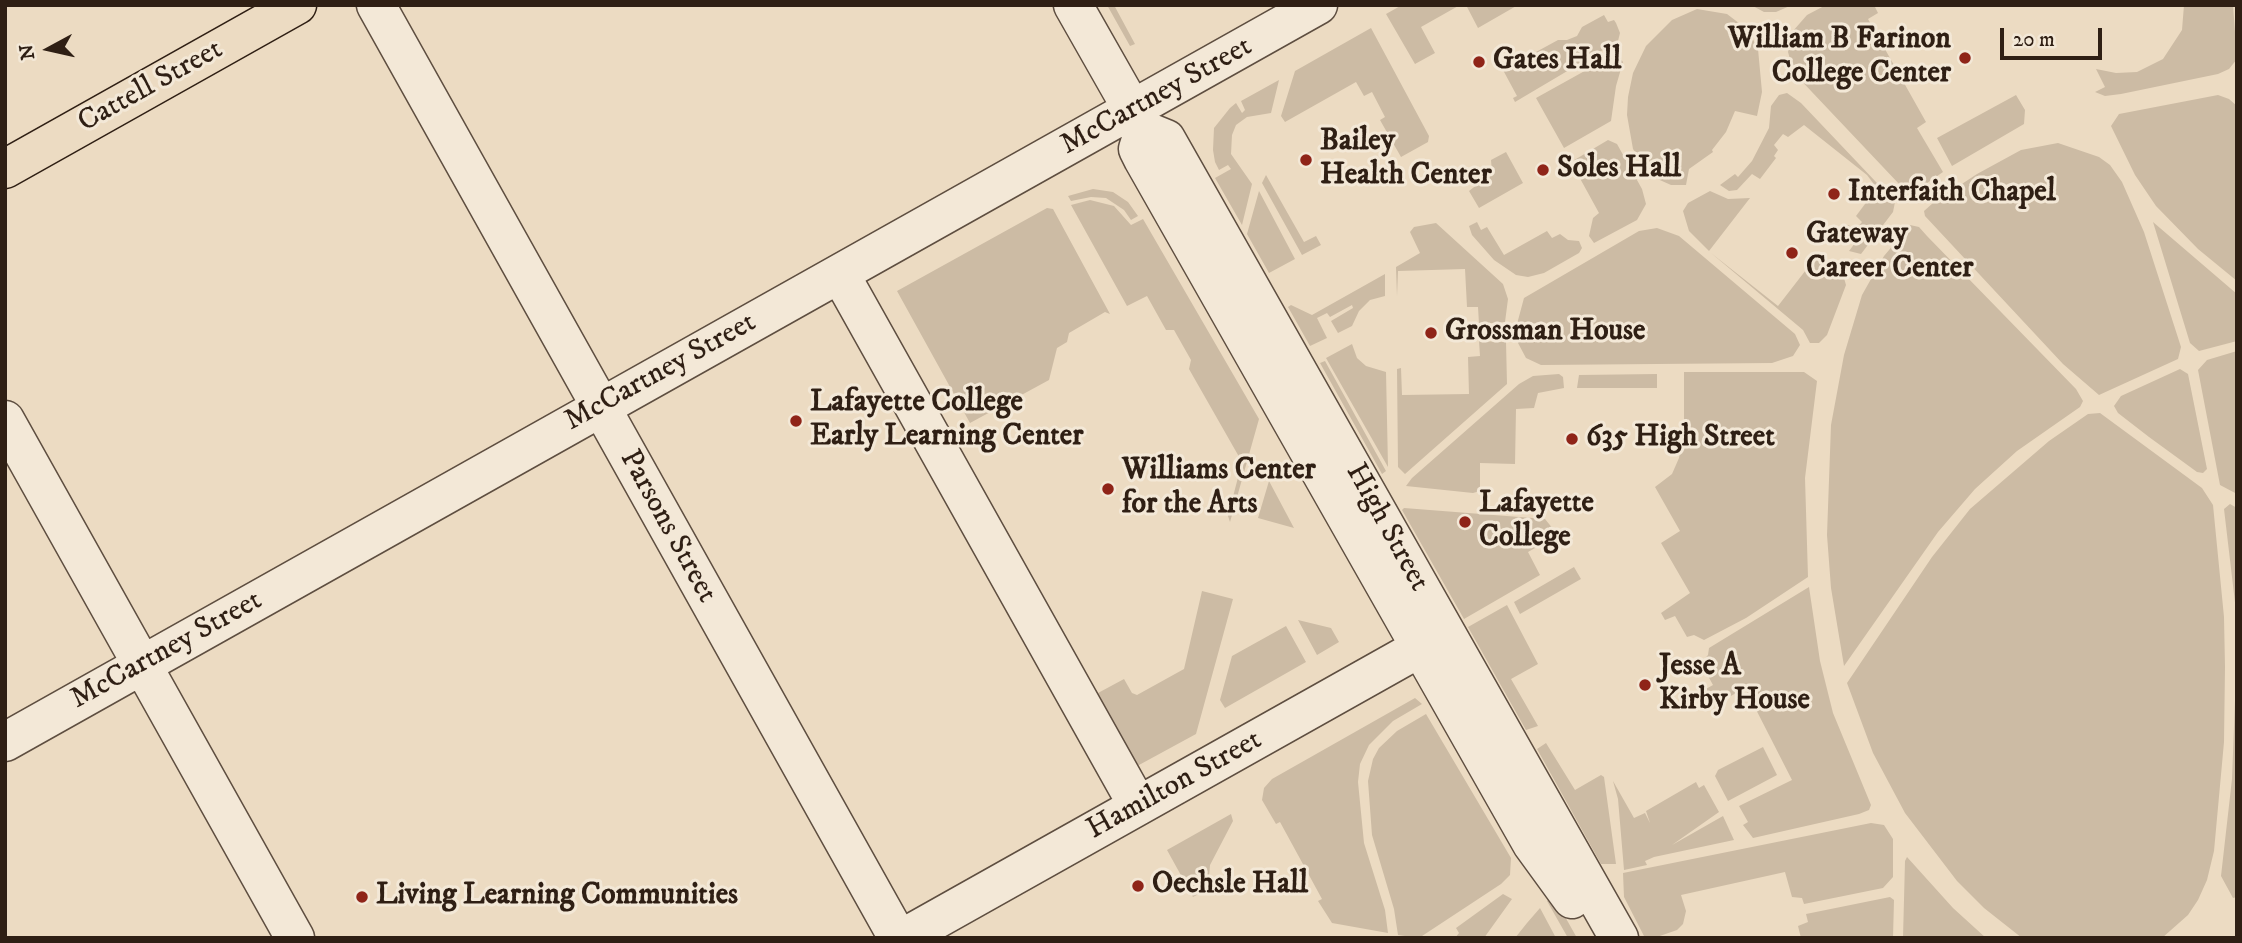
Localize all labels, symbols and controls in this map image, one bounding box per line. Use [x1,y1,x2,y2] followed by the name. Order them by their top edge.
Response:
[14,14,84,84] north arrow
[2004,14,2106,58] scale bar
[1728,23,1951,93] place label: William B Farinon College Center
[2013,27,2055,53] text: 20 m
[1055,30,1259,164] street label: McCartney Street
[72,33,230,141] street label: Cattell Street
[15,43,40,61] text: N
[1493,44,1621,80] place label: Gates Hall
[1957,50,1973,66] marker: William B Farinon College Center
[1471,54,1487,70] marker: Gates Hall
[1320,125,1492,196] place label: Bailey Health Center
[1298,152,1314,168] marker: Bailey Health Center
[1557,152,1681,188] place label: Soles Hall
[1535,162,1551,178] marker: Soles Hall
[1848,176,2056,212] place label: Interfaith Chapel
[1826,186,1842,202] marker: Interfaith Chapel
[1806,218,1973,288] place label: Gateway Career Center
[1784,245,1800,261] marker: Gateway Career Center
[559,306,763,440] street label: McCartney Street
[1445,315,1645,351] place label: Grossman House
[1423,325,1439,341] marker: Grossman House
[810,386,1083,456] place label: Lafayette College Early Learning Center
[788,413,804,429] marker: Lafayette College Early Learning Center
[1586,421,1775,457] place label: 635 High Street
[1564,431,1580,447] marker: 635 High Street
[610,444,724,610] street label: Parsons Street
[1122,454,1316,524] place label: Williams Center for the Arts
[1336,458,1436,598] street label: High Street
[1100,481,1116,497] marker: Williams Center for the Arts
[1479,487,1594,558] place label: Lafayette College
[1457,514,1473,530] marker: Lafayette College
[65,584,269,718] street label: McCartney Street
[1659,650,1810,720] place label: Jesse A Kirby House
[1637,677,1653,693] marker: Jesse A Kirby House
[1081,723,1269,849] street label: Hamilton Street
[1152,868,1308,904] place label: Oechsle Hall
[1130,878,1146,894] marker: Oechsle Hall
[376,879,738,915] place label: Living Learning Communities
[354,889,370,905] marker: Living Learning Communities

